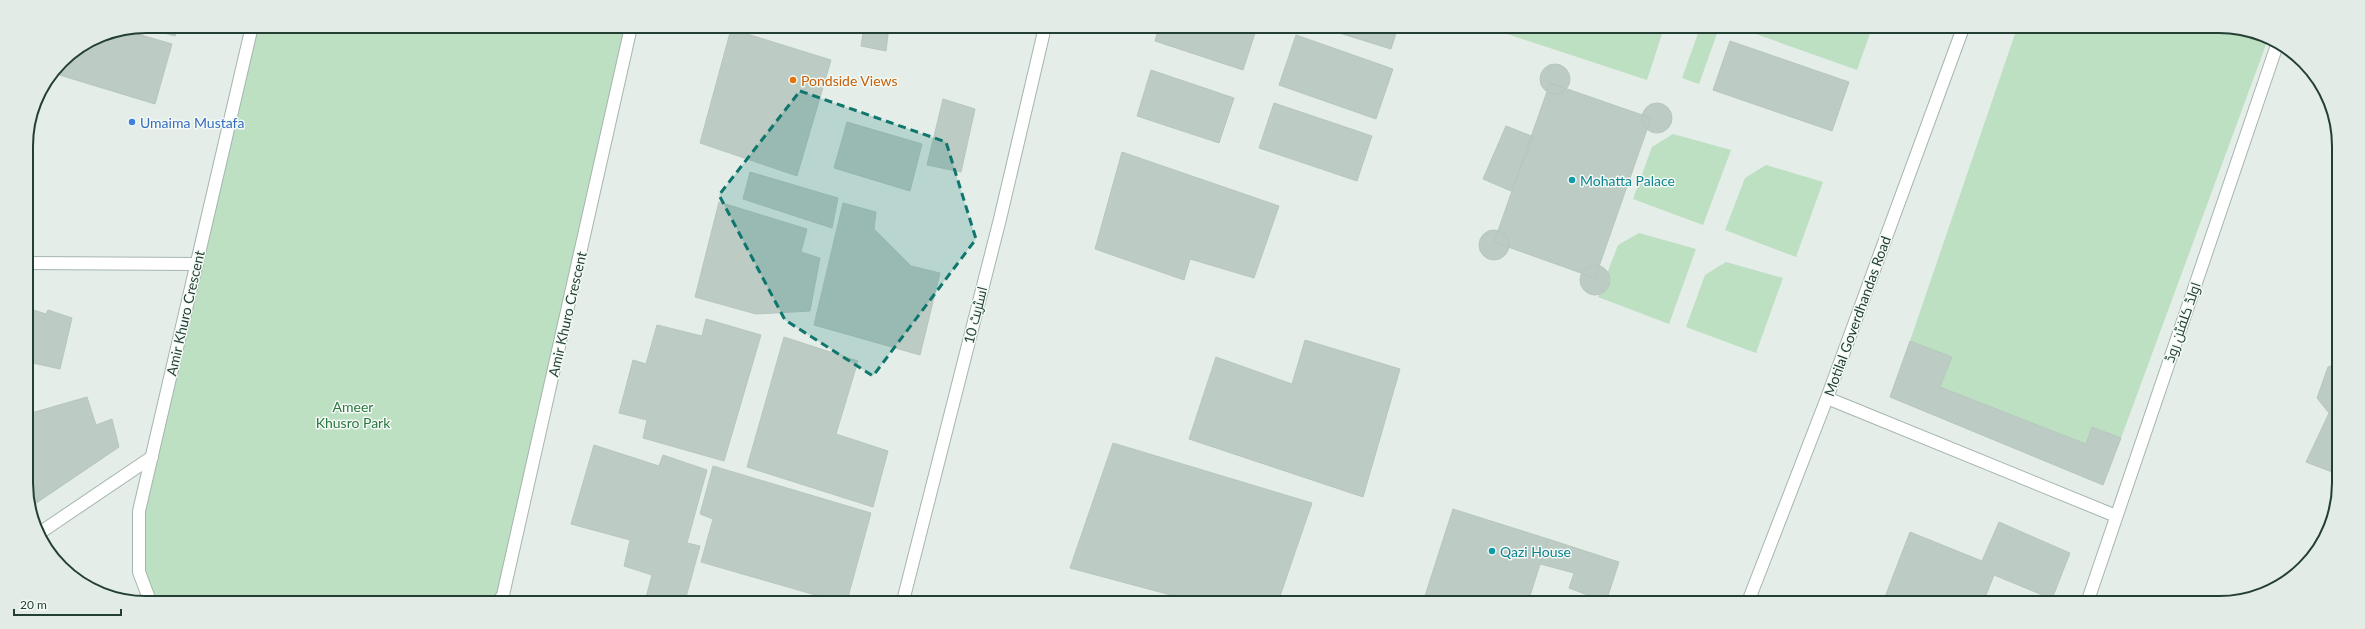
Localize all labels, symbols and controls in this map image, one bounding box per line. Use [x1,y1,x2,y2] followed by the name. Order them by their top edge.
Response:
[801,72,898,89] place label: Pondside Views
[788,75,798,85] marker: Pondside Views
[140,114,244,131] place label: Umaima Mustafa
[127,117,137,127] marker: Umaima Mustafa
[1580,172,1675,189] place label: Mohatta Palace
[1567,175,1577,185] marker: Mohatta Palace
[1820,233,1894,399] street label: Motilal Goverdhandas Road
[162,249,208,377] street label: Amir Khuro Crescent
[544,250,590,378] street label: Amir Khuro Crescent
[2160,280,2204,364] street label: اولڈ کلفٹن روڈ
[960,284,990,346] street label: اسٹریٹ 10
[316,398,391,431] park label: Ameer Khusro Park
[1500,543,1571,560] place label: Qazi House
[1487,546,1497,556] marker: Qazi House
[14,591,121,617] scale bar
[20,597,47,612] text: 20 m

